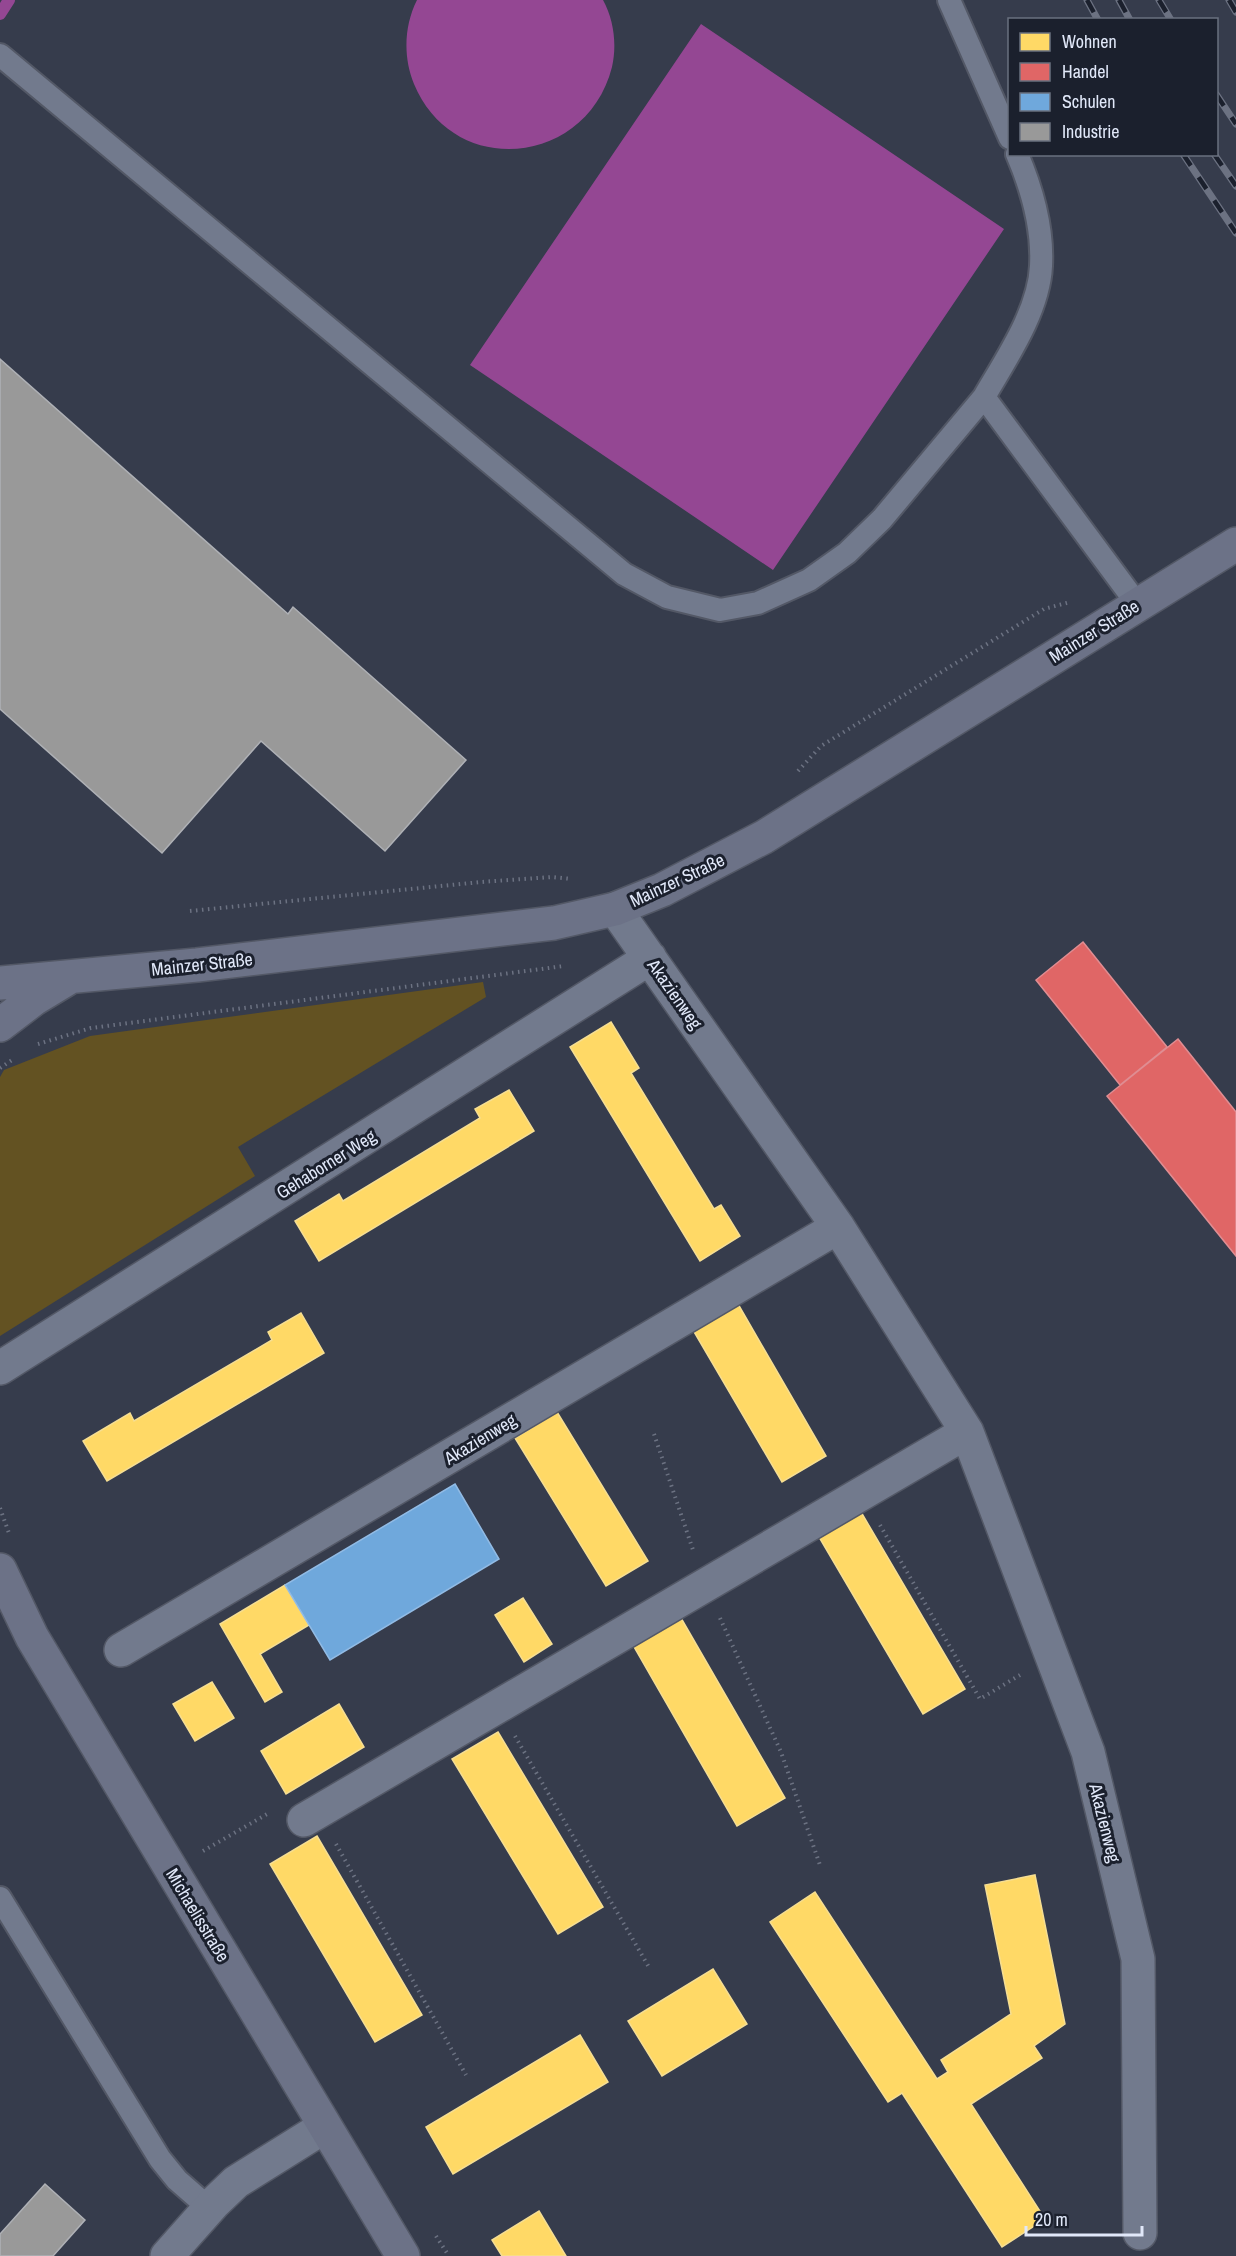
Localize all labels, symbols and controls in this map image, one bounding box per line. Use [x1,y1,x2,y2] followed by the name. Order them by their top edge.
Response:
[1008,18,1218,156] legend
[1062,29,1117,54] text: Wohnen
[1062,59,1109,84] text: Handel
[1062,89,1115,114] text: Schulen
[1062,119,1119,144] text: Industrie
[1044,593,1144,669] street label: Mainzer Straße
[626,847,728,913] street label: Mainzer Straße
[150,946,254,982] street label: Mainzer Straße
[641,953,709,1035] street label: Akazienweg
[271,1123,381,1205] street label: Gehaborner Weg
[438,1407,522,1471] street label: Akazienweg
[1083,1780,1127,1866] street label: Akazienweg
[160,1864,236,1966] street label: Michaelisstraße
[1026,2199,1142,2237] scale bar
[1035,2207,1068,2232] text: 20 m

